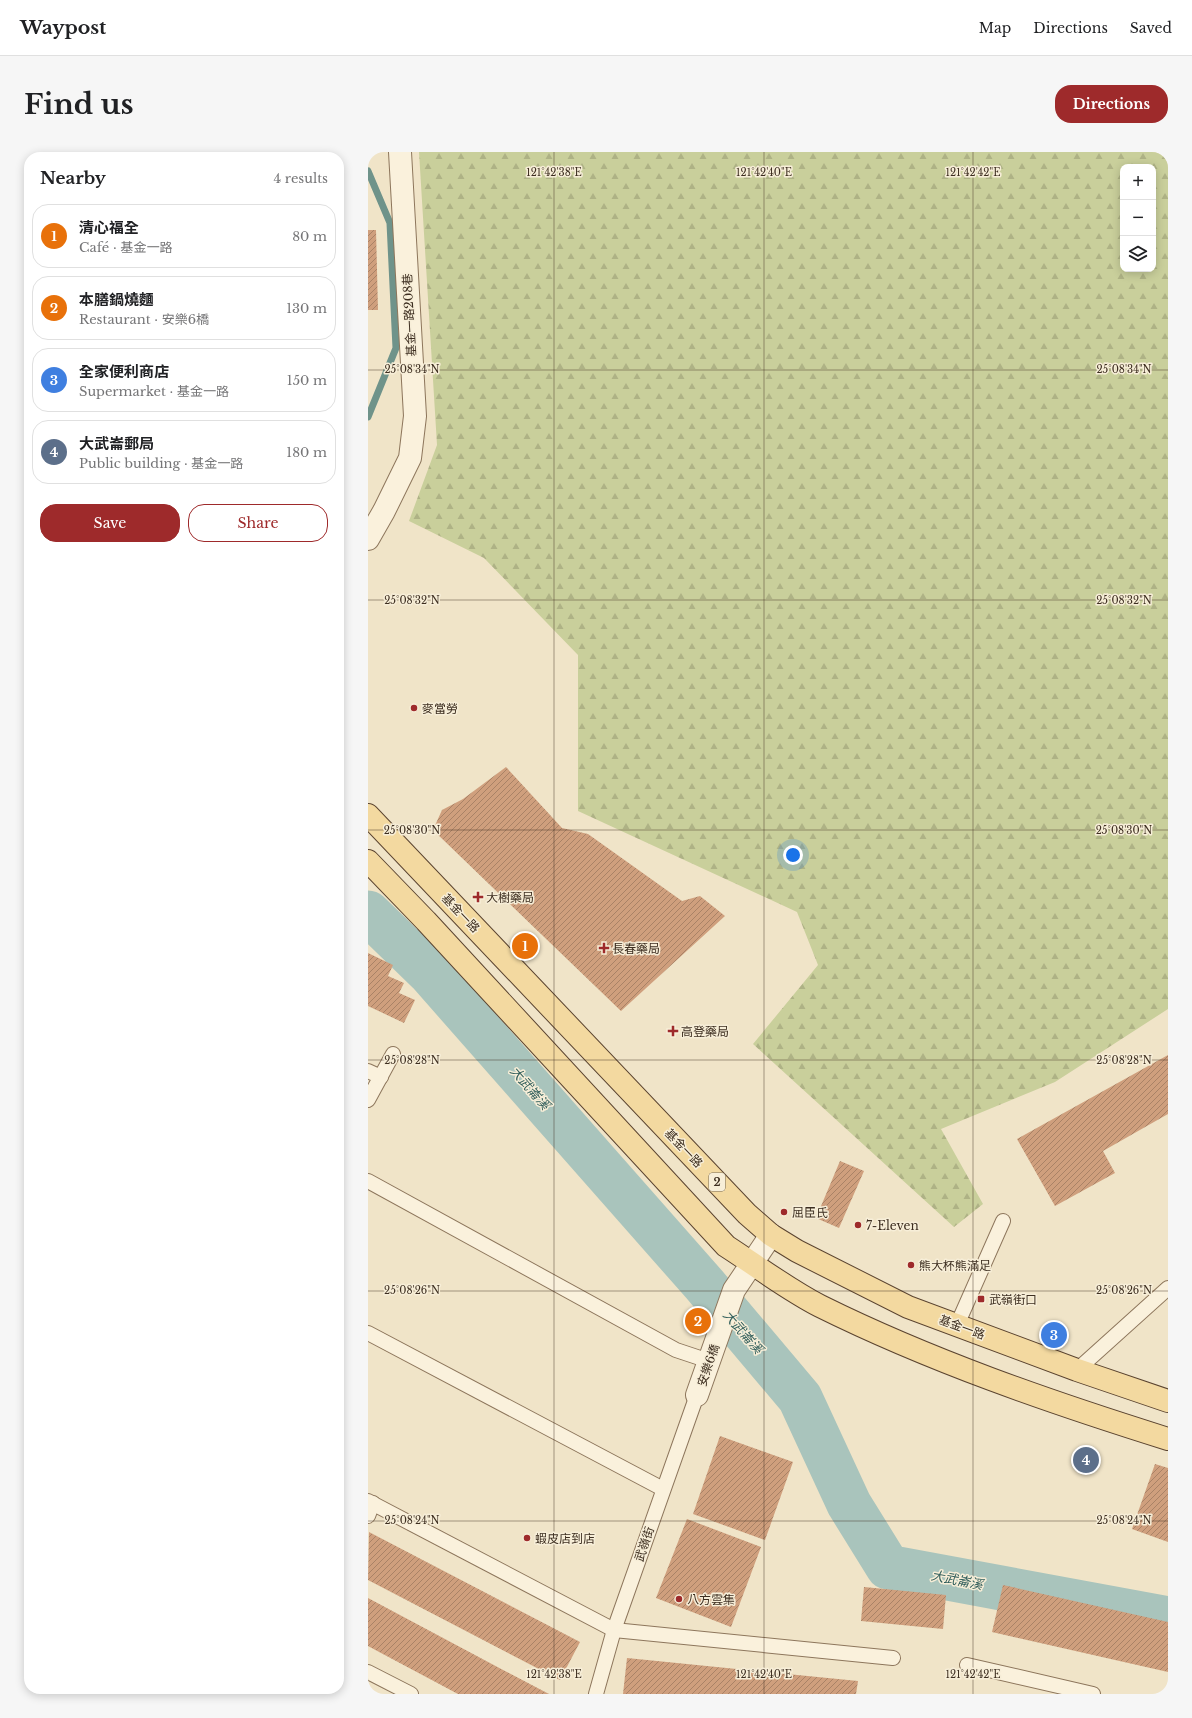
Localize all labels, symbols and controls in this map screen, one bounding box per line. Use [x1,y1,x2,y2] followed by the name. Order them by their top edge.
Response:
[20,16,106,39] text: Waypost
[979,19,1011,37] text: Map
[1033,19,1108,37] text: Directions
[1130,19,1172,37] text: Saved
[1055,85,1168,123] button: Directions
[24,87,134,122] text: Find us
[1120,164,1156,272] map controls
[1120,164,1156,200] button: +
[526,166,582,179] text: 121°42'38"E
[736,166,792,179] text: 121°42'40"E
[946,166,1000,179] text: 121°42'42"E
[40,168,106,189] text: Nearby
[274,170,328,187] text: 4 results
[1120,200,1156,236] button: −
[79,218,139,237] text: 清心福全
[51,228,57,245] text: 1
[292,228,327,245] text: 80 m
[1120,236,1156,272] button: layers
[79,239,172,256] text: Café · 基金一路
[399,273,419,357] street label: 基金一路208巷
[79,290,154,309] text: 本膳鍋燒麵
[50,300,58,317] text: 2
[286,300,327,317] text: 130 m
[79,311,209,328] text: Restaurant · 安樂6橋
[79,362,169,381] text: 全家便利商店
[384,363,440,376] text: 25°08'34"N
[1096,363,1152,376] text: 25°08'34"N
[50,372,58,389] text: 3
[287,372,327,389] text: 150 m
[79,383,229,400] text: Supermarket · 基金一路
[79,434,154,453] text: 大武崙郵局
[50,444,58,461] text: 4
[286,444,327,461] text: 180 m
[79,455,243,472] text: Public building · 基金一路
[40,504,180,542] button: Save
[188,504,328,542] button: Share
[384,594,440,607] text: 25°08'32"N
[1096,594,1152,607] text: 25°08'32"N
[422,701,458,716] place label: 麥當勞
[409,703,419,713] marker: 麥當勞
[384,824,440,837] text: 25°08'30"N
[1096,824,1152,837] text: 25°08'30"N
[783,845,803,865] your location
[486,890,534,905] place label: 大樹藥局
[439,891,483,935] street label: 基金一路
[473,892,483,902] marker: 大樹藥局
[512,931,538,961] pin: 1
[612,941,660,956] place label: 長春藥局
[599,943,609,953] marker: 長春藥局
[681,1024,729,1039] place label: 高登藥局
[668,1026,678,1036] marker: 高登藥局
[384,1054,440,1067] text: 25°08'28"N
[1096,1054,1152,1067] text: 25°08'28"N
[507,1063,555,1115] water label: 大武崙溪
[662,1126,706,1170] street label: 基金一路
[709,1173,725,1191] road number: 2
[792,1205,828,1220] place label: 屈臣氏
[779,1207,789,1217] marker: 屈臣氏
[866,1218,919,1233] place label: 7-Eleven
[853,1220,863,1230] marker: 7-Eleven
[919,1258,991,1273] place label: 熊大杯熊滿足
[906,1260,916,1270] marker: 熊大杯熊滿足
[384,1284,440,1297] text: 25°08'26"N
[1096,1284,1152,1297] text: 25°08'26"N
[989,1292,1037,1307] place label: 武嶺街口
[976,1294,986,1304] marker: 武嶺街口
[685,1306,711,1336] pin: 2
[720,1307,768,1359] water label: 大武崙溪
[937,1312,987,1342] street label: 基金一路
[1041,1320,1067,1350] pin: 3
[694,1342,722,1388] street label: 安樂6橋
[1073,1445,1099,1475] pin: 4
[384,1514,440,1527] text: 25°08'24"N
[1096,1514,1152,1527] text: 25°08'24"N
[631,1525,657,1563] street label: 武嶺街
[535,1531,595,1546] place label: 蝦皮店到店
[522,1533,532,1543] marker: 蝦皮店到店
[930,1567,986,1594] water label: 大武崙溪
[687,1592,735,1607] place label: 八方雲集
[674,1594,684,1604] marker: 八方雲集
[526,1668,582,1681] text: 121°42'38"E
[736,1668,792,1681] text: 121°42'40"E
[946,1668,1000,1681] text: 121°42'42"E

